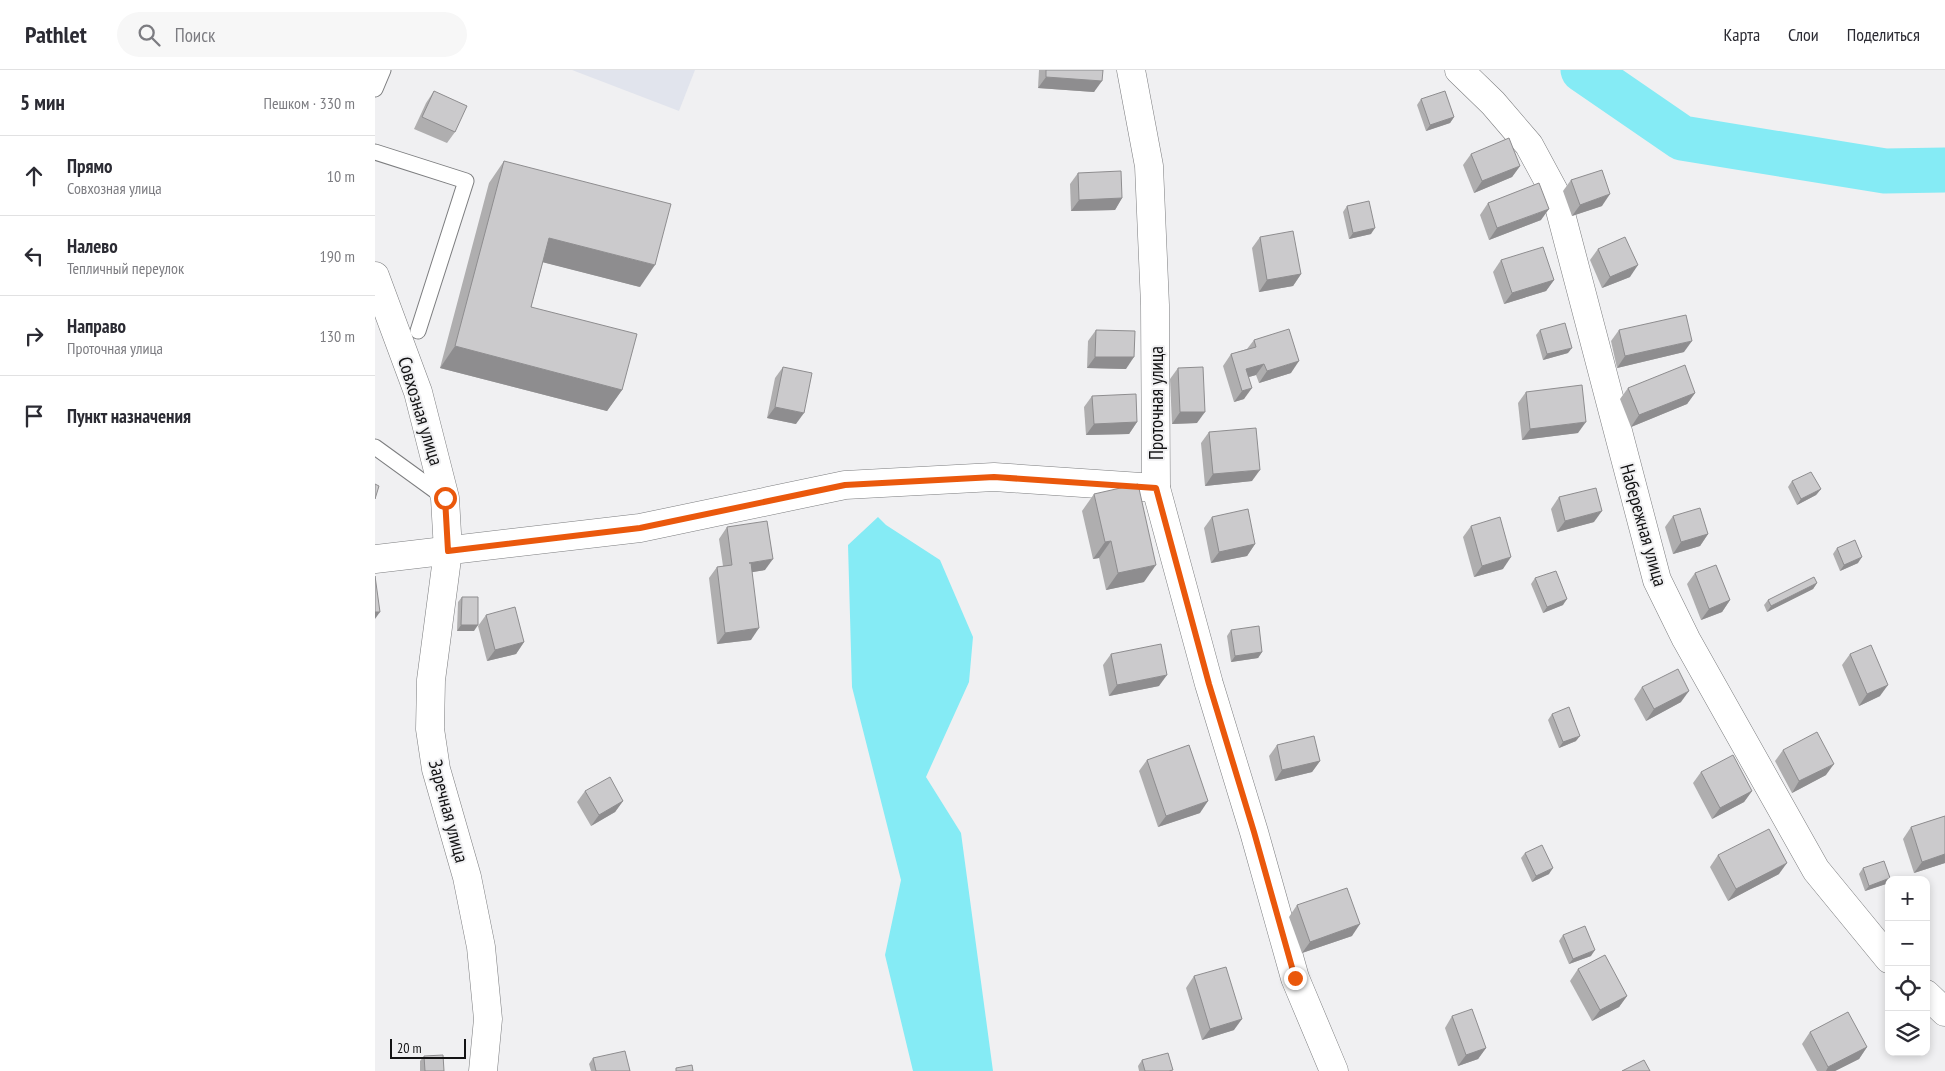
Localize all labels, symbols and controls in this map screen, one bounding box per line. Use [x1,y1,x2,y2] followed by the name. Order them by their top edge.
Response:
[117,12,467,57] search box
[25,19,87,50] text: Pathlet
[135,21,163,49] icon: search
[175,23,215,47] text: Поиск
[1723,23,1760,46] text: Карта
[1788,23,1819,46] text: Слои
[1847,23,1920,46] text: Поделиться
[20,89,65,116] text: 5 мин
[264,93,355,113] text: Пешком · 330 m
[67,154,112,178] text: Прямо
[20,162,48,190] icon: ahead
[327,166,355,186] text: 10 m
[67,178,162,198] text: Совхозная улица
[67,234,118,258] text: Налево
[20,242,48,270] icon: left
[320,246,355,266] text: 190 m
[67,258,184,278] text: Тепличный переулок
[67,314,126,338] text: Направо
[20,322,48,350] icon: right
[320,326,355,346] text: 130 m
[67,338,163,358] text: Проточная улица
[1144,346,1168,460] street label: Проточная улица
[393,354,449,468] street label: Совхозная улица
[20,402,48,430] icon: arrive
[67,404,191,428] text: Пункт назначения
[1615,461,1673,589] street label: Набережная улица
[434,487,457,510] route start
[424,757,474,865] street label: Заречная улица
[1885,876,1930,1056] map controls
[1885,876,1930,921] button: +
[1885,921,1930,966] button: −
[1885,966,1930,1011] button: locate
[1284,967,1307,990] route end
[1885,1011,1930,1056] button: layers
[390,1036,466,1059] scale bar
[397,1039,422,1057] text: 20 m

